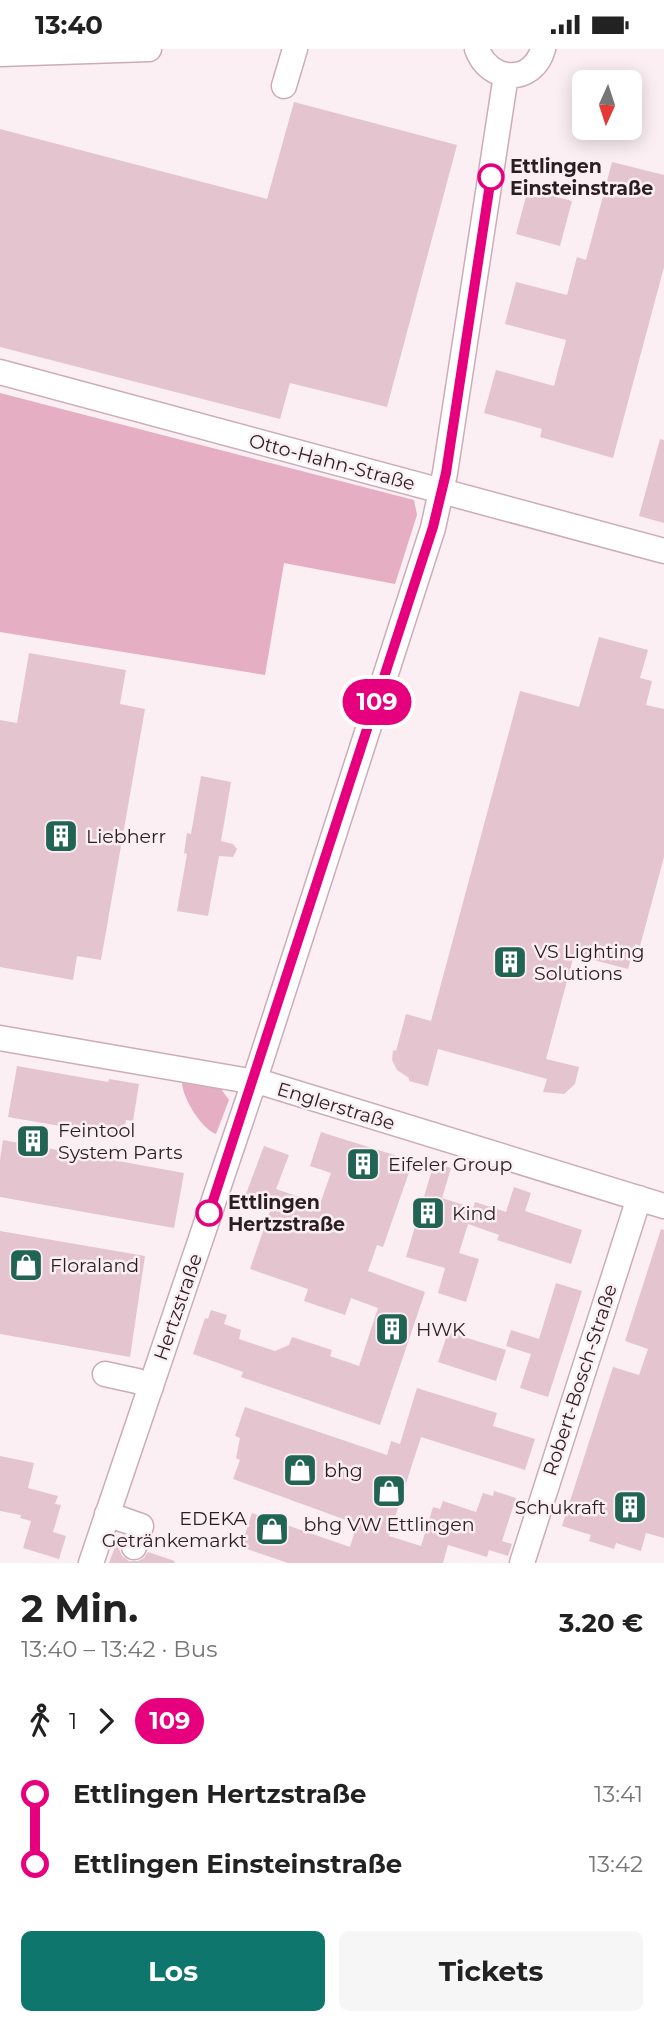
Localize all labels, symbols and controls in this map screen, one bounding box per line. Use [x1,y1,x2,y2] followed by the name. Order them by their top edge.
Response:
[35,9,103,41] text: 13:40
[572,70,642,140] north arrow
[572,70,642,140] map controls
[510,155,653,200] place label: Ettlingen Einsteinstraße
[478,164,504,190] marker: Ettlingen Einsteinstraße
[246,429,418,495] street label: Otto-Hahn-Straße
[337,679,417,725] line badge: 109
[357,687,398,716] text: 109
[42,817,80,855] building icon: Liebherr
[86,825,166,848] place label: Liebherr
[534,940,645,985] place label: VS Lighting Solutions
[491,943,529,981] building icon: VS Lighting Solutions
[274,1077,398,1135] street label: Englerstraße
[58,1119,183,1164] place label: Feintool System Parts
[14,1122,52,1160] building icon: Feintool System Parts
[344,1145,382,1183] building icon: Eifeler Group
[388,1153,512,1176] place label: Eifeler Group
[228,1191,345,1236] place label: Ettlingen Hertzstraße
[409,1194,447,1232] building icon: Kind
[196,1200,222,1226] marker: Ettlingen Hertzstraße
[452,1202,496,1225] place label: Kind
[7,1246,45,1284] shop icon: Floraland
[149,1251,207,1363] street label: Hertzstraße
[50,1254,139,1277] place label: Floraland
[538,1281,622,1479] street label: Robert-Bosch-Straße
[373,1310,411,1348] building icon: HWK
[416,1318,466,1341] place label: HWK
[281,1451,319,1489] shop icon: bhg
[324,1459,363,1482] place label: bhg
[370,1472,408,1510] shop icon: bhg VW Ettlingen
[611,1488,649,1526] building icon: Schukraft
[515,1496,606,1519] place label: Schukraft
[102,1507,247,1552] place label: EDEKA Getränkemarkt
[253,1510,291,1548] shop icon: EDEKA Getränkemarkt
[303,1513,475,1536] place label: bhg VW Ettlingen
[21,1585,138,1632] text: 2 Min.
[559,1607,643,1639] text: 3.20 €
[21,1635,217,1663] text: 13:40 – 13:42 · Bus
[21,1702,59,1740] icon: walk
[87,1702,125,1740] icon: forward
[149,1706,190,1735] text: 109
[69,1707,77,1735] text: 1
[73,1778,366,1810] text: Ettlingen Hertzstraße
[594,1780,643,1808] text: 13:41
[73,1848,402,1880] text: Ettlingen Einsteinstraße
[589,1850,643,1878] text: 13:42
[21,1931,325,2011] button: Los
[339,1931,643,2011] button: Tickets

